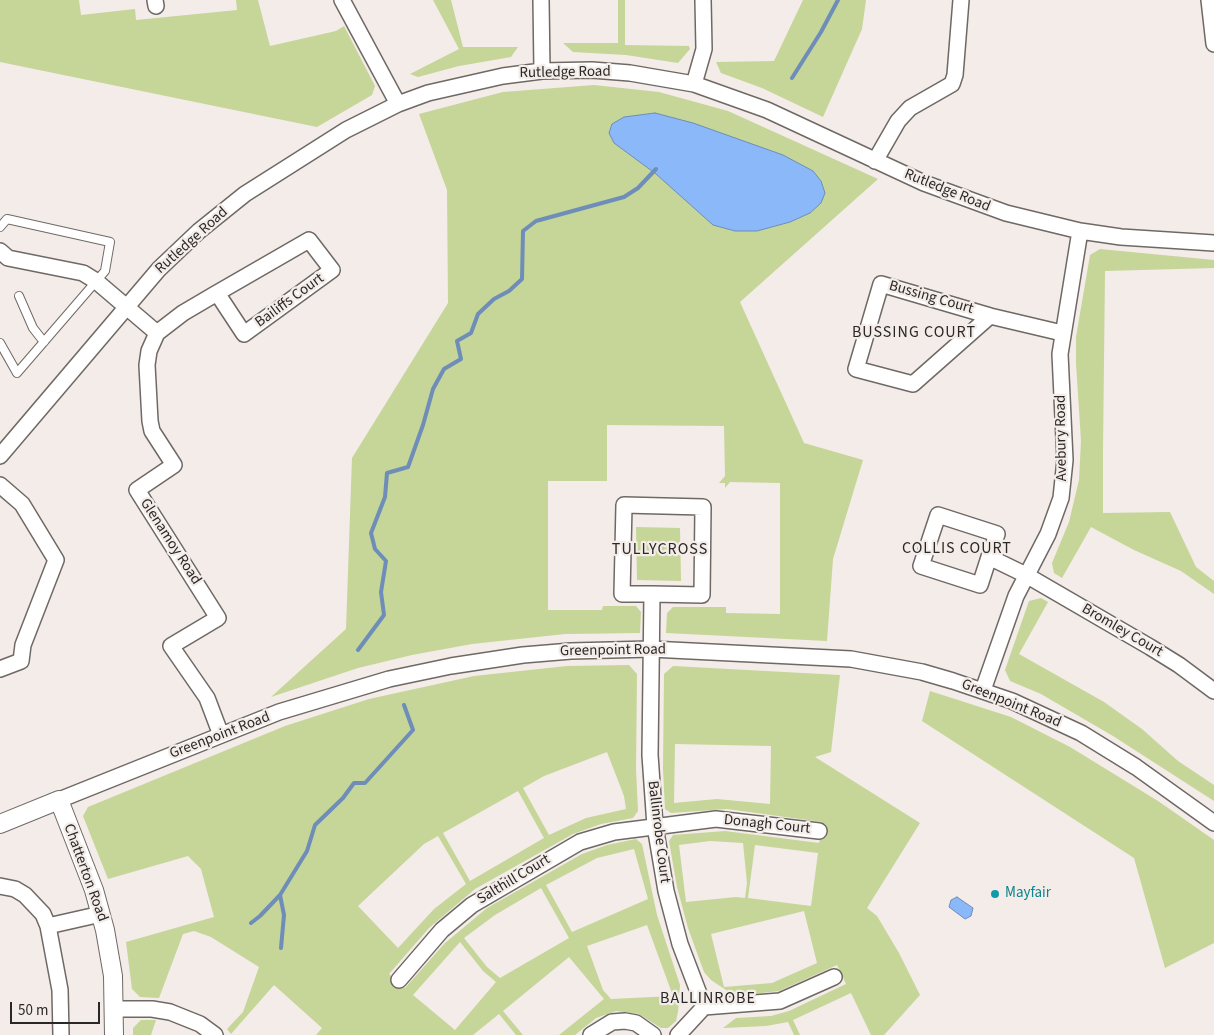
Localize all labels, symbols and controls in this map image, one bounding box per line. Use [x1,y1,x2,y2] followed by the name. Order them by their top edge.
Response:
[519,63,611,83] street label: Rutledge Road
[901,166,993,216] street label: Rutledge Road
[152,204,232,278] street label: Rutledge Road
[252,270,328,332] street label: Bailiffs Court
[887,277,975,319] street label: Bussing Court
[850,323,978,343] district label: BUSSING COURT
[1052,395,1072,481] street label: Avebury Road
[135,496,205,588] street label: Glenamoy Road
[901,539,1013,559] district label: COLLIS COURT
[611,540,709,560] district label: TULLYCROSS
[1078,600,1166,662] street label: Bromley Court
[560,641,666,661] street label: Greenpoint Road
[958,676,1064,732] street label: Greenpoint Road
[167,709,273,763] street label: Greenpoint Road
[643,780,673,884] street label: Ballinrobe Court
[723,812,811,838] street label: Donagh Court
[59,822,111,924] street label: Chatterton Road
[474,851,554,909] street label: Salthill Court
[1005,885,1051,903] place label: Mayfair
[989,888,1001,900] marker: Mayfair
[659,989,757,1009] district label: BALLINROBE
[12,992,102,1024] scale bar
[18,1000,48,1021] text: 50 m

